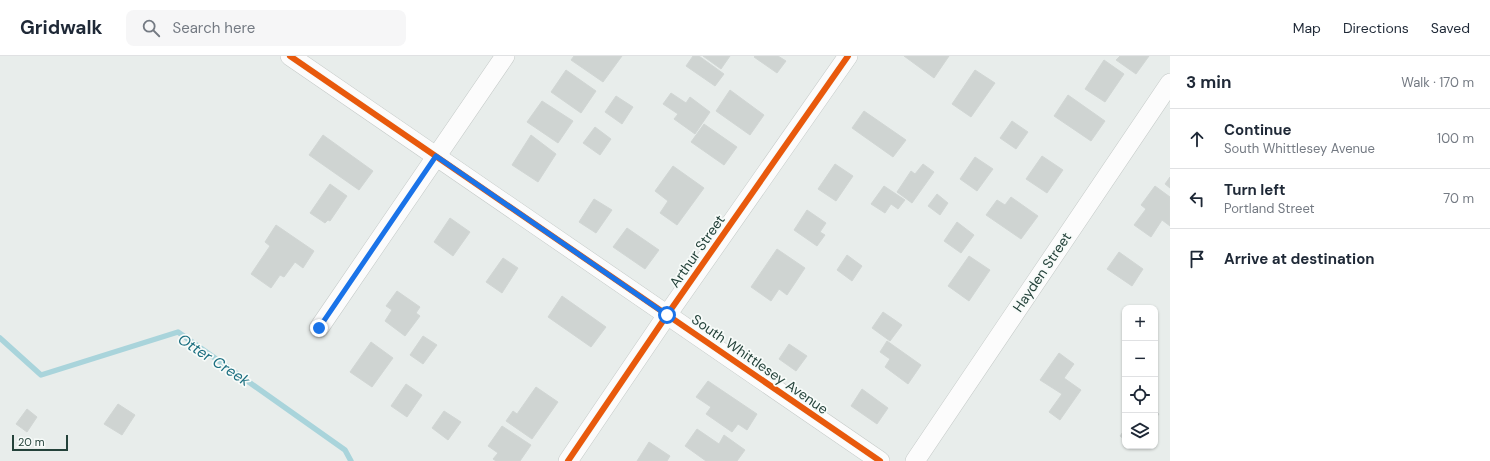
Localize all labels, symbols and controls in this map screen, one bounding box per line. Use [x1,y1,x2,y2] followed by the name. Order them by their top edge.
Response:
[126,10,406,46] search box
[20,15,102,40] text: Gridwalk
[140,17,162,39] icon: search
[172,18,255,38] text: Search here
[1293,19,1321,37] text: Map
[1343,19,1409,37] text: Directions
[1431,19,1470,37] text: Saved
[1186,71,1231,93] text: 3 min
[1401,74,1474,91] text: Walk · 170 m
[1224,120,1292,140] text: Continue
[1186,128,1208,150] icon: ahead
[1437,130,1474,147] text: 100 m
[1224,140,1375,157] text: South Whittlesey Avenue
[1224,180,1285,200] text: Turn left
[1186,188,1208,210] icon: left
[1443,190,1474,207] text: 70 m
[1224,200,1315,217] text: Portland Street
[665,211,729,291] street label: Arthur Street
[1009,229,1075,315] street label: Hayden Street
[1186,248,1208,270] icon: arrive
[1224,249,1375,269] text: Arrive at destination
[1122,305,1158,449] map controls
[1122,305,1158,341] button: +
[658,306,676,324] route start
[688,310,832,418] street label: South Whittlesey Avenue
[310,319,328,337] route end
[174,329,254,391] water label: Otter Creek
[1122,341,1158,377] button: −
[1122,377,1158,413] button: locate
[1122,413,1158,449] button: layers
[12,433,68,452] scale bar
[18,435,44,449] text: 20 m

